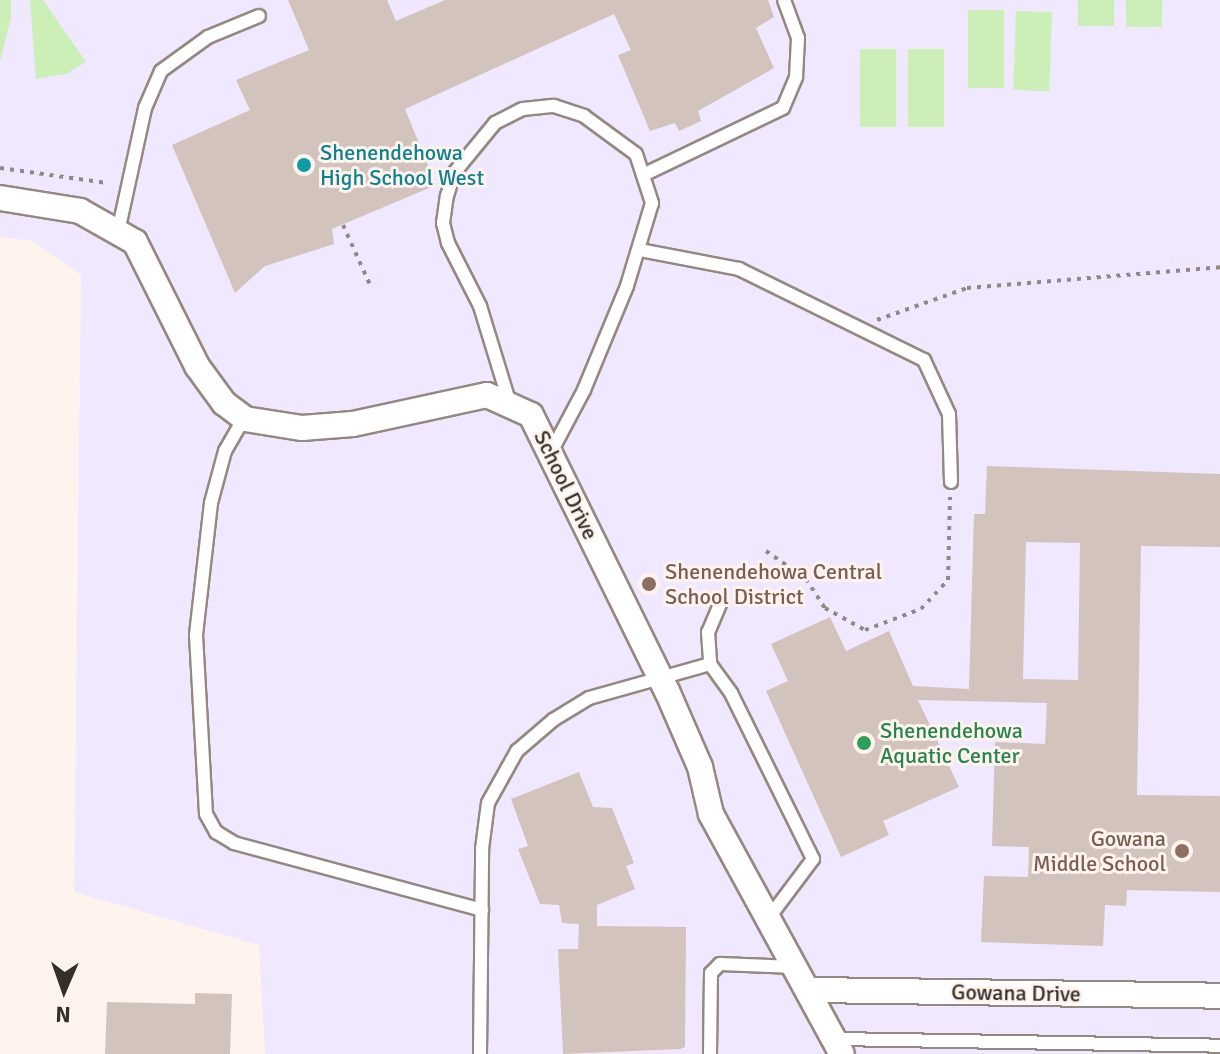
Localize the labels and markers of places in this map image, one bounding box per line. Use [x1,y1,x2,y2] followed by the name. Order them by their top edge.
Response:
[320,139,484,190] place label: Shenendehowa High School West
[295,156,313,174] marker: Shenendehowa High School West
[665,558,882,610] place label: Shenendehowa Central School District
[640,575,658,593] marker: Shenendehowa Central School District
[880,717,1023,768] place label: Shenendehowa Aquatic Center
[855,734,873,752] marker: Shenendehowa Aquatic Center
[1033,825,1166,876] place label: Gowana Middle School
[1173,842,1191,860] marker: Gowana Middle School

